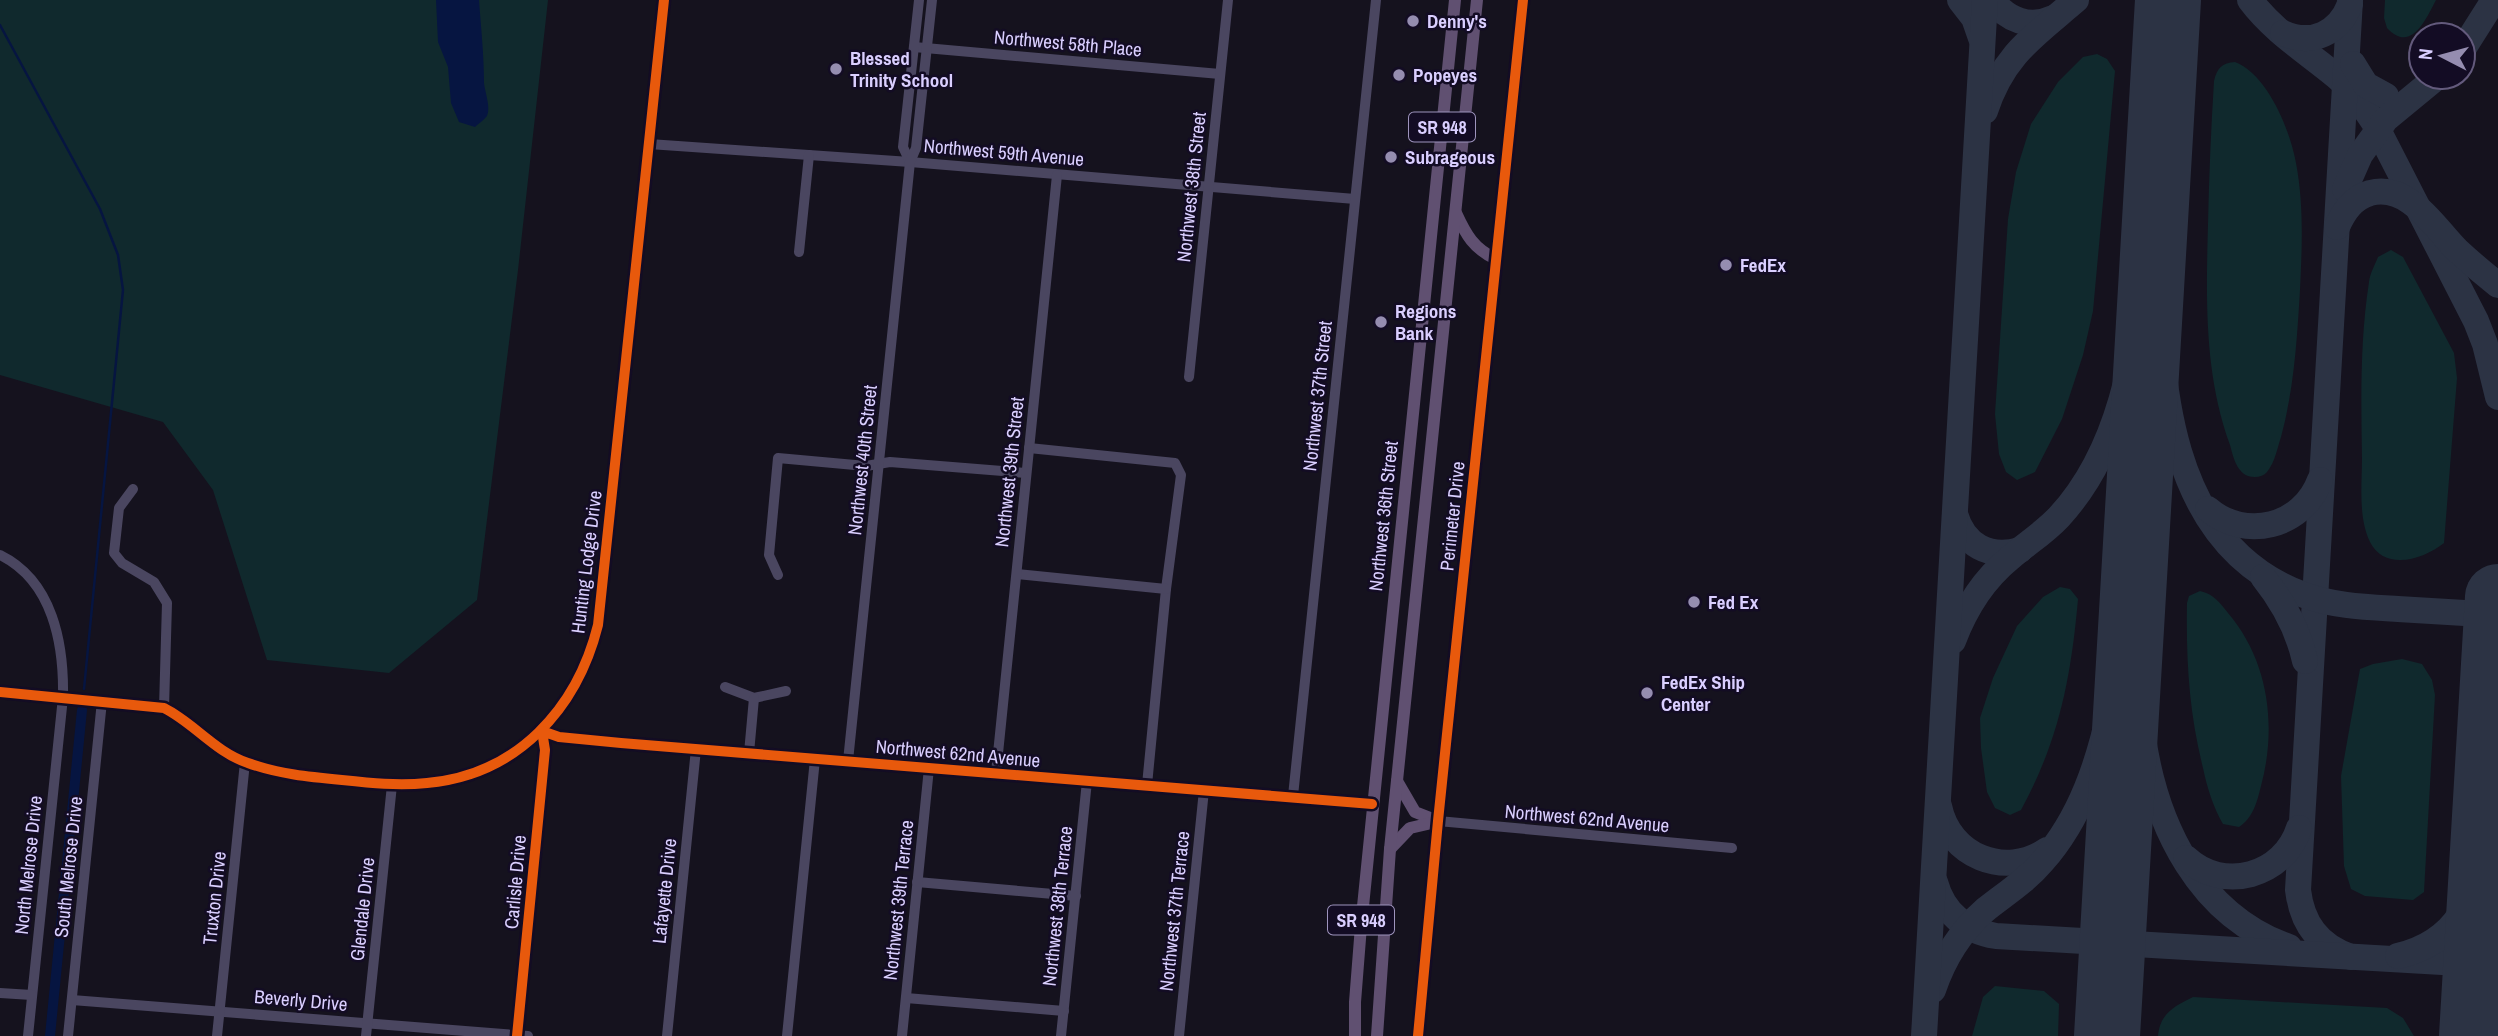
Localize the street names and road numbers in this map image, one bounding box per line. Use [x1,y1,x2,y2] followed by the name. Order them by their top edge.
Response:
[993,24,1143,62] street label: Northwest 58th Place
[1170,110,1212,263] street label: Northwest 38th Street
[1409,112,1475,142] road number: SR 948
[923,132,1085,172] street label: Northwest 59th Avenue
[1296,319,1338,472] street label: Northwest 37th Street
[841,383,883,536] street label: Northwest 40th Street
[988,395,1030,548] street label: Northwest 39th Street
[1362,439,1404,592] street label: Northwest 36th Street
[1433,460,1471,572] street label: Perimeter Drive
[564,489,608,635] street label: Hunting Lodge Drive
[875,733,1041,773] street label: Northwest 62nd Avenue
[8,794,48,936] street label: North Melrose Drive
[48,795,88,939] street label: South Melrose Drive
[1504,798,1670,838] street label: Northwest 62nd Avenue
[877,819,919,981] street label: Northwest 39th Terrace
[1036,825,1078,987] street label: Northwest 38th Terrace
[1153,830,1195,992] street label: Northwest 37th Terrace
[498,834,532,930] street label: Carlisle Drive
[646,837,682,945] street label: Lafayette Drive
[196,850,232,946] street label: Truxton Drive
[344,856,380,962] street label: Glendale Drive
[1328,905,1394,934] road number: SR 948
[253,983,349,1017] street label: Beverly Drive

